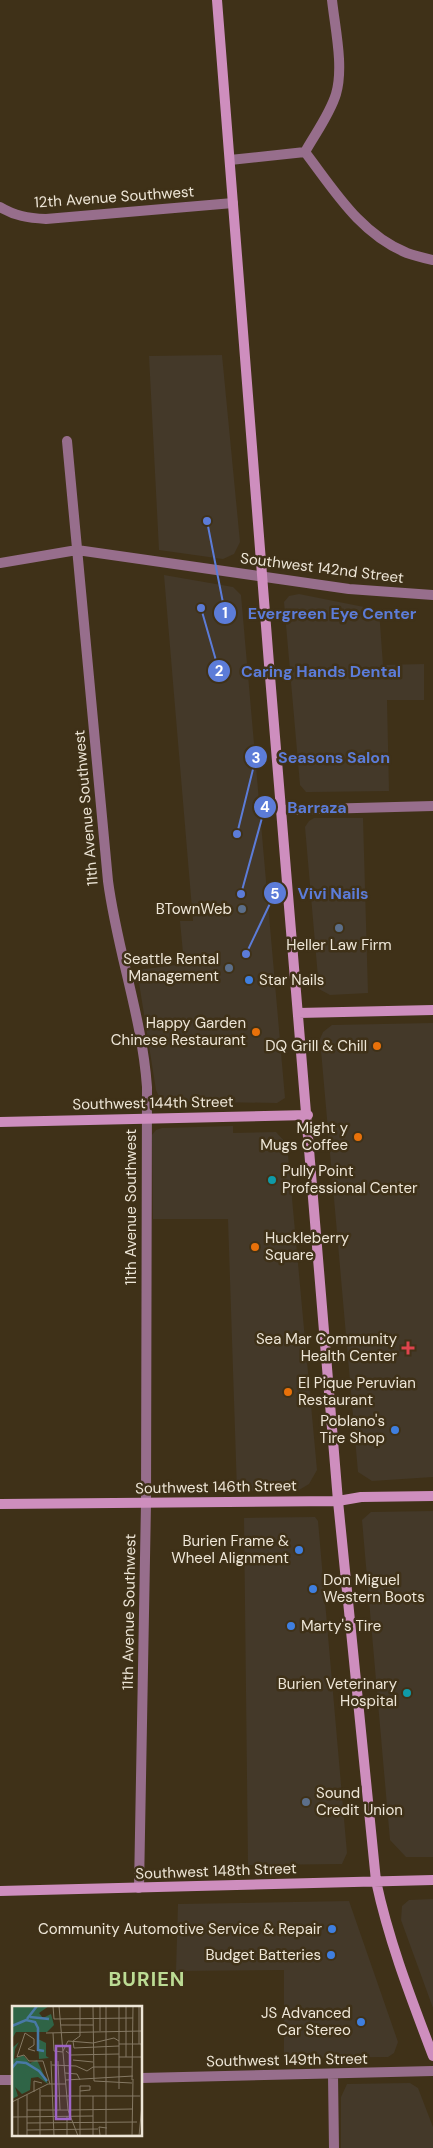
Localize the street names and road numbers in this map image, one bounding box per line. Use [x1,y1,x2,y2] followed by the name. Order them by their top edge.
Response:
[33,181,195,213] street label: 12th Avenue Southwest
[239,548,405,588] street label: Southwest 142nd Street
[69,729,103,887] street label: 11th Avenue Southwest
[72,1092,234,1114] street label: Southwest 144th Street
[121,1129,141,1285] street label: 11th Avenue Southwest
[135,1476,297,1498] street label: Southwest 146th Street
[118,1534,140,1690] street label: 11th Avenue Southwest
[135,1858,297,1884] street label: Southwest 148th Street
[206,2049,368,2071] street label: Southwest 149th Street

